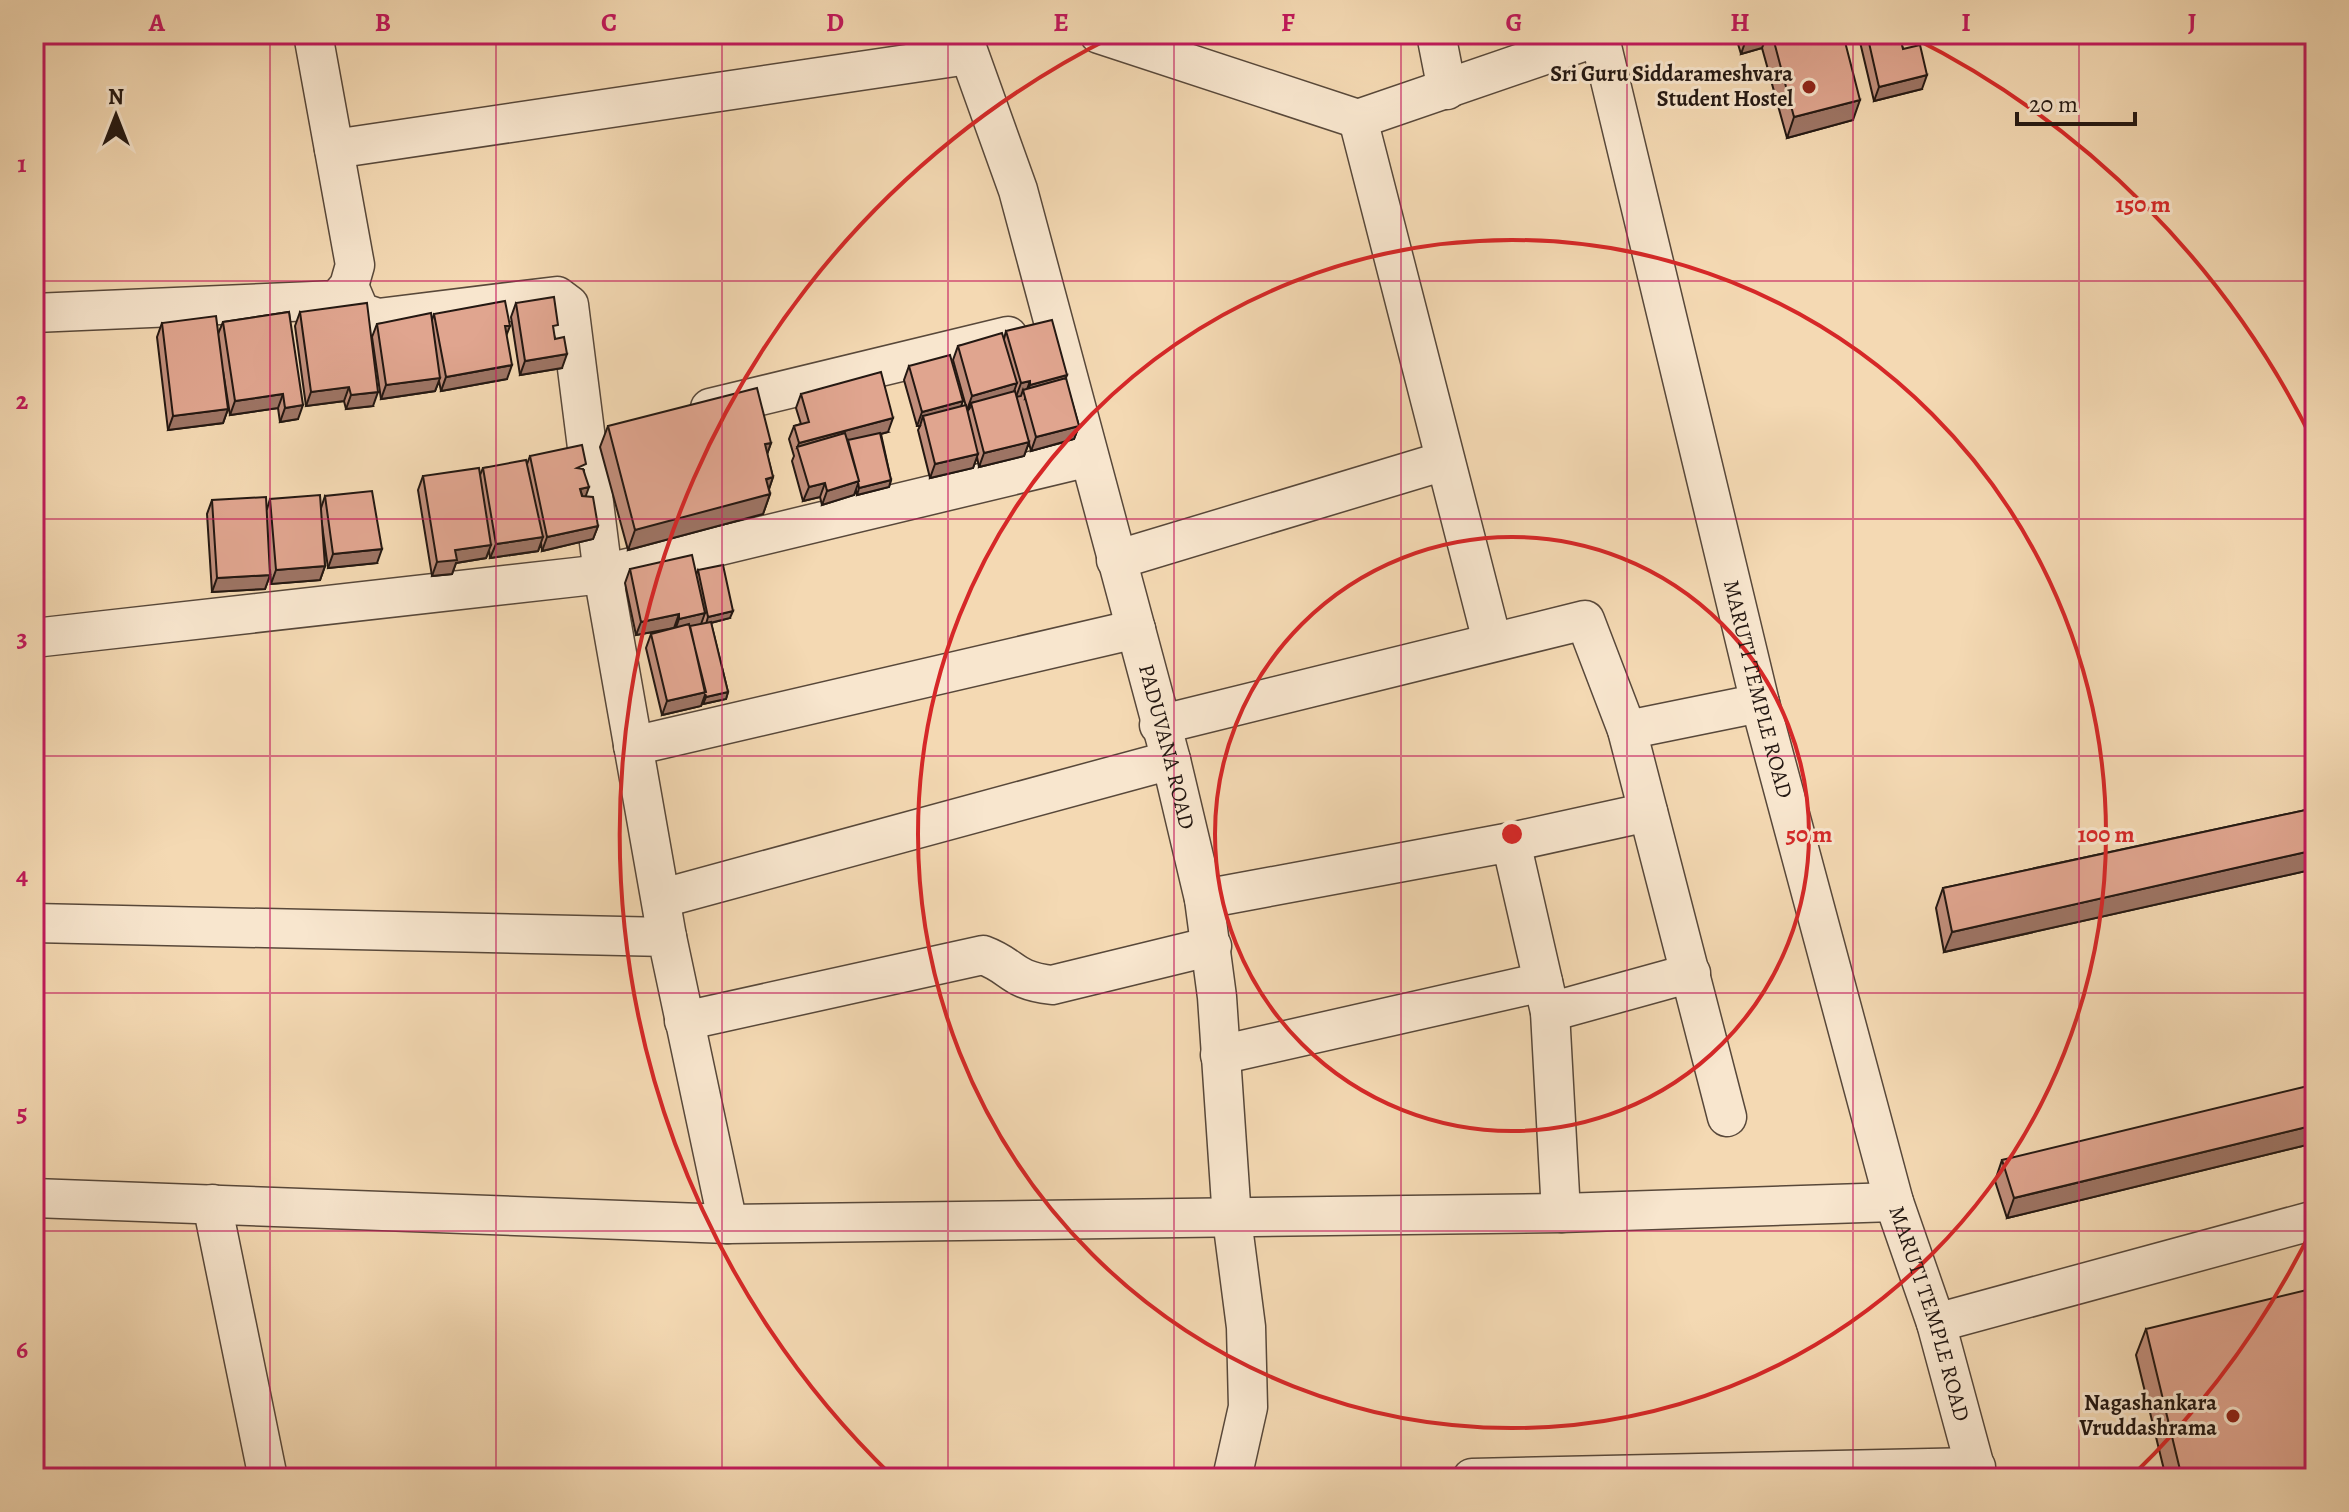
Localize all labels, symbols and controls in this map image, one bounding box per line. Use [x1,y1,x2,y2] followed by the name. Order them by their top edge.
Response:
[148,5,166,40] text: A
[375,5,391,40] text: B
[601,5,617,40] text: C
[826,5,844,40] text: D
[1053,5,1069,40] text: E
[1281,5,1295,40] text: F
[1505,5,1523,40] text: G
[1730,5,1750,40] text: H
[1961,5,1971,40] text: I
[2188,5,2196,40] text: J
[1550,59,1793,114] place label: Sri Guru Siddarameshvara Student Hostel
[76,76,156,156] north arrow
[2017,76,2135,126] scale bar
[1800,78,1818,96] marker: Sri Guru Siddarameshvara Student Hostel
[108,82,124,112] text: N
[2029,88,2078,120] text: 20 m
[17,146,27,181] text: 1
[2115,188,2171,220] text: 150 m
[16,383,29,418] text: 2
[1716,577,1800,802] street label: MARUTI TEMPLE ROAD
[16,620,28,655] text: 3
[1131,661,1202,832] street label: PADUVANA ROAD
[1786,818,1832,850] text: 50 m
[2077,818,2135,850] text: 100 m
[1498,820,1526,848] centre of rings
[16,858,28,893] text: 4
[16,1095,28,1130] text: 5
[1881,1202,1977,1425] street label: MARUTI TEMPLE ROAD
[16,1332,28,1367] text: 6
[2079,1388,2217,1443] place label: Nagashankara Vruddashrama
[2224,1407,2242,1425] marker: Nagashankara Vruddashrama

